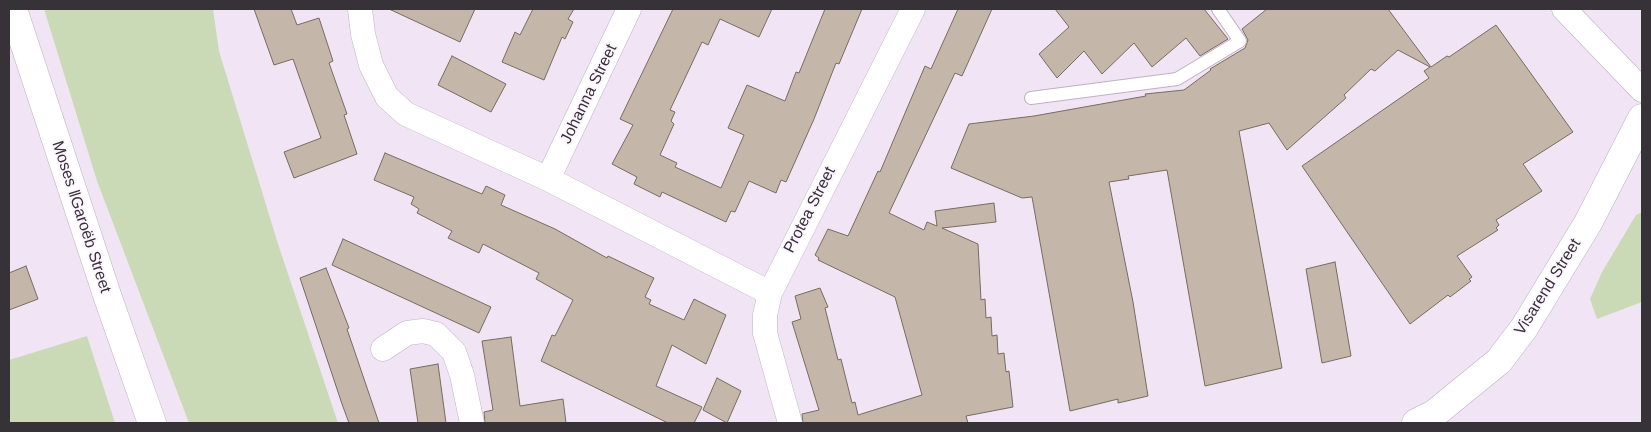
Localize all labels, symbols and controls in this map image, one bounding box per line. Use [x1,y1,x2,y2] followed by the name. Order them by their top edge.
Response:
[557,41,621,147] street label: Johanna Street
[47,139,115,295] street label: Moses ǁGaroëb Street
[780,164,840,256] street label: Protea Street
[1511,235,1585,339] street label: Visarend Street

